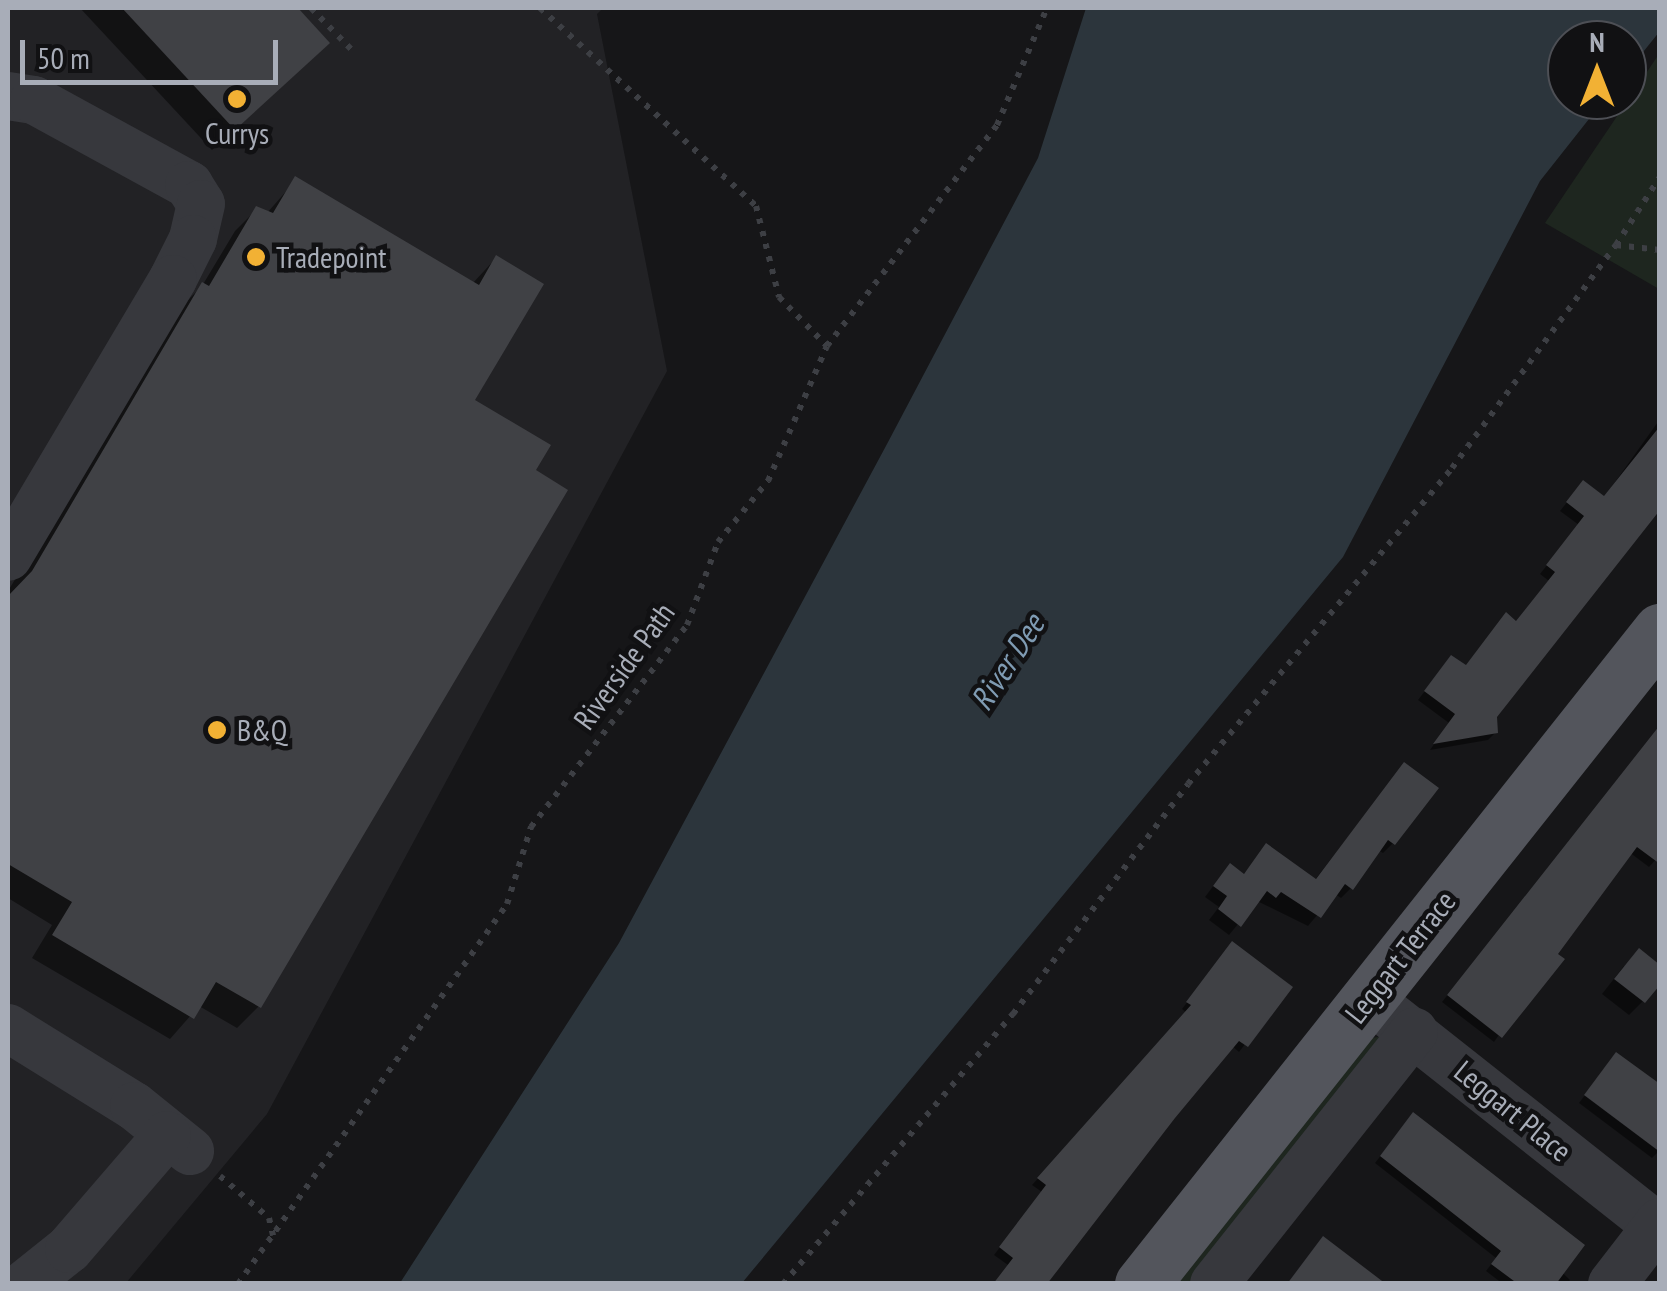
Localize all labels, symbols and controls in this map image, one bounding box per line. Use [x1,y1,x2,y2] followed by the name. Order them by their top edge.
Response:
[25,20,282,82] scale bar
[1547,20,1647,120] north arrow
[1589,23,1605,60] text: N
[37,38,90,77] text: 50 m
[226,88,248,110] marker: Currys
[205,115,269,151] place label: Currys
[276,239,386,275] place label: Tradepoint
[245,246,267,268] marker: Tradepoint
[566,596,682,736] street label: Riverside Path
[962,607,1052,717] water label: River Dee
[237,712,287,748] place label: B&Q
[206,719,228,741] marker: B&Q
[1337,883,1463,1031] street label: Leggart Terrace
[1447,1053,1579,1169] street label: Leggart Place

